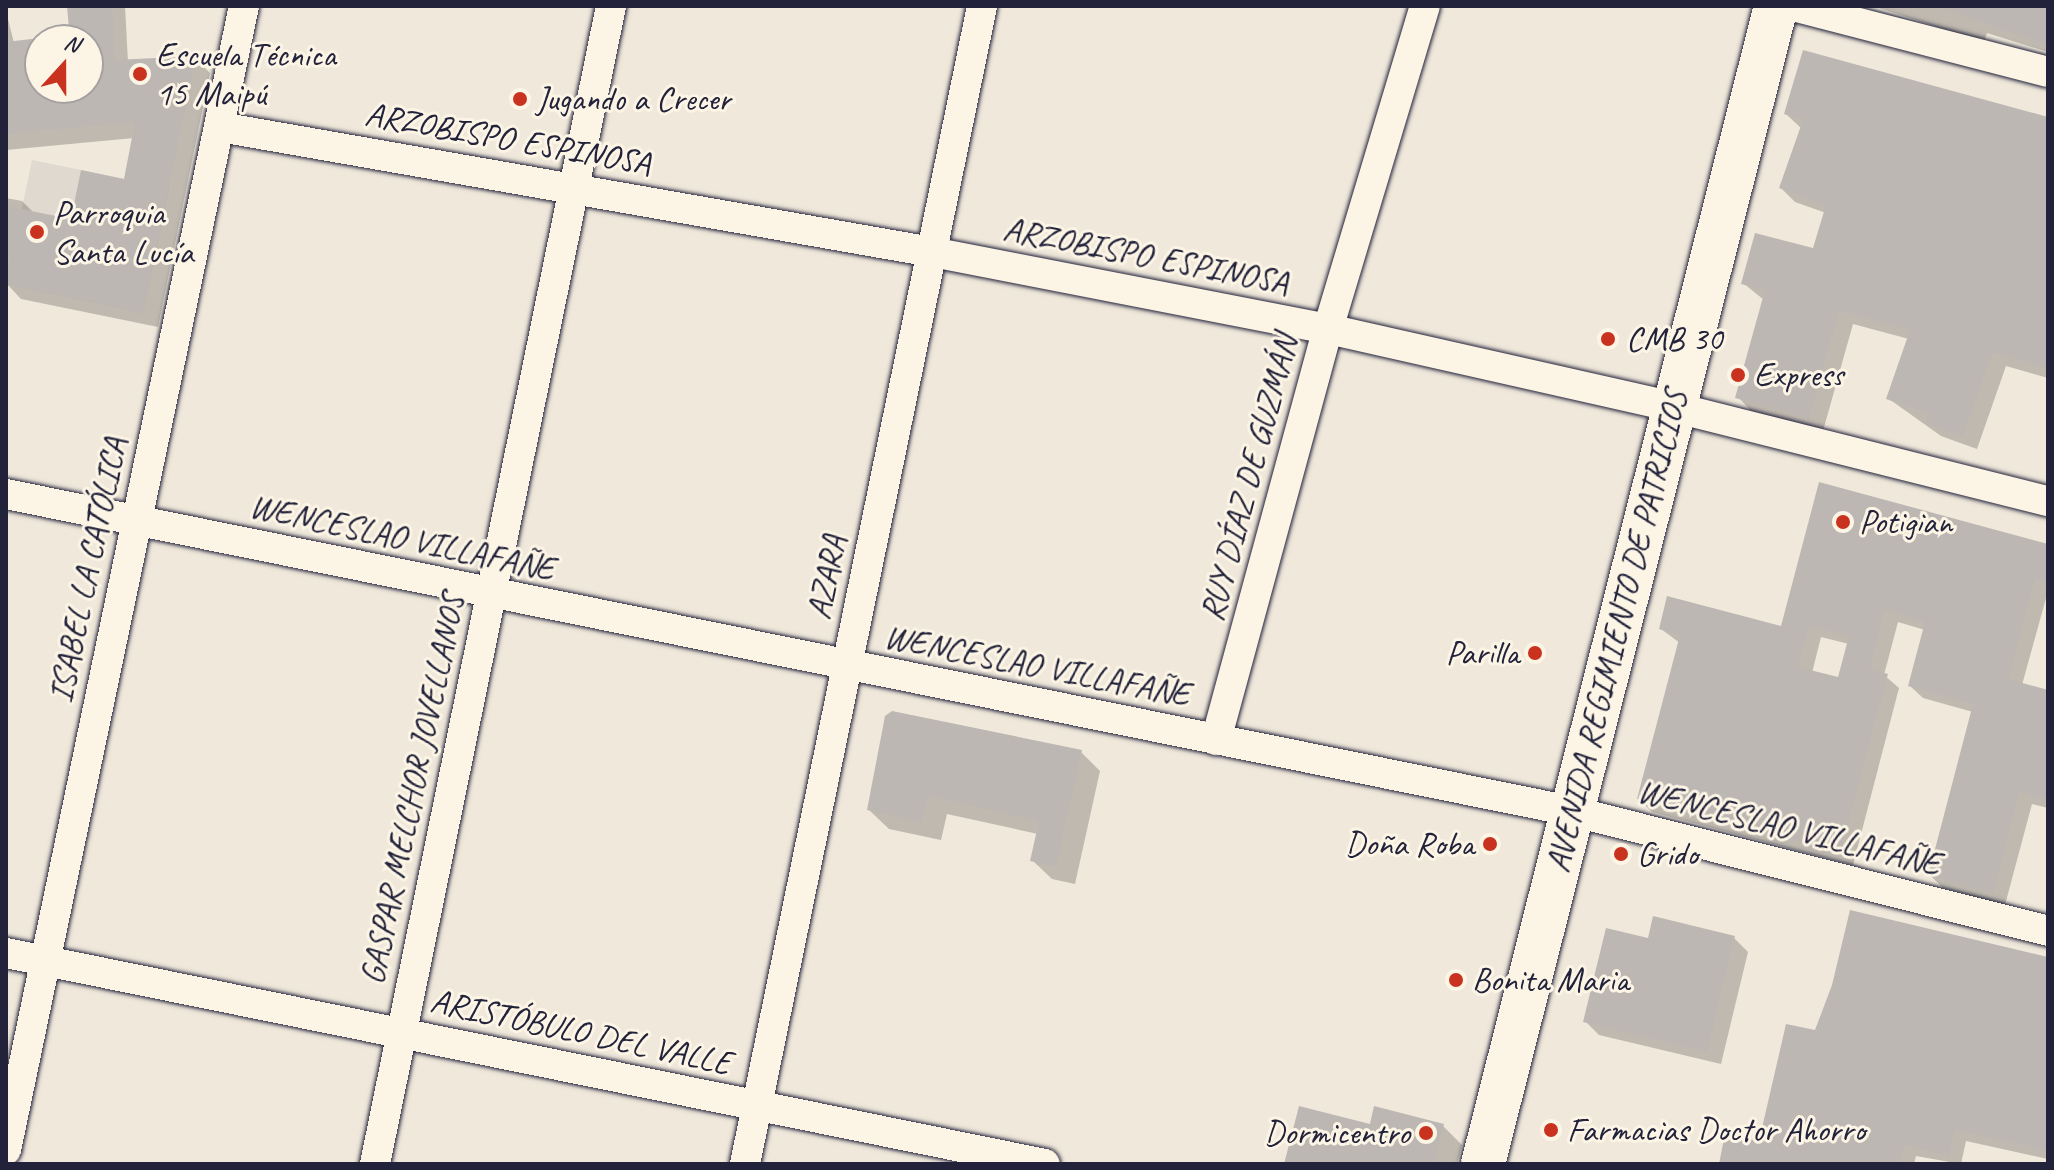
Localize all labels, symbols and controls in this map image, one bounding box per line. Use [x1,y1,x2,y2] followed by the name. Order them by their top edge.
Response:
[24,24,104,104] north arrow
[61,28,83,59] text: N
[156,34,336,114] place label: Escuela Técnica 15 Maipú
[131,65,149,83] marker: Escuela Técnica 15 Maipú
[536,79,731,119] place label: Jugando a Crecer
[511,90,529,108] marker: Jugando a Crecer
[362,93,654,183] street label: ARZOBISPO ESPINOSA
[53,192,191,272] place label: Parroquia Santa Lucía
[1000,207,1292,303] street label: ARZOBISPO ESPINOSA
[28,223,46,241] marker: Parroquia Santa Lucía
[1626,319,1722,359] place label: CMB 30
[1597,328,1619,350] marker: CMB 30
[1190,331,1306,625] street label: RUY DÍAZ DE GUZMÁN
[1754,355,1843,395] place label: Express
[1729,366,1747,384] marker: Express
[1536,386,1696,876] street label: AVENIDA REGIMIENTO DE PATRICIOS
[39,434,135,706] street label: ISABEL LA CATÓLICA
[246,485,558,589] street label: WENCESLAO VILLAFAÑE
[1859,502,1952,542] place label: Potigian
[1834,513,1852,531] marker: Potigian
[797,531,855,623] street label: AZARA
[351,590,473,988] street label: GASPAR MELCHOR JOVELLANOS
[881,615,1193,715] street label: WENCESLAO VILLAFAÑE
[1446,633,1519,673] place label: Parilla
[1526,644,1544,662] marker: Parilla
[1634,770,1944,884] street label: WENCESLAO VILLAFAÑE
[1345,824,1474,864] place label: Doña Roba
[1637,834,1698,874] place label: Grido
[1481,835,1499,853] marker: Doña Roba
[1612,845,1630,863] marker: Grido
[1472,960,1629,1000] place label: Bonita Maria
[1447,971,1465,989] marker: Bonita Maria
[428,979,734,1083] street label: ARISTÓBULO DEL VALLE
[1567,1110,1866,1150] place label: Farmacias Doctor Ahorro
[1264,1113,1410,1153] place label: Dormicentro
[1542,1121,1560,1139] marker: Farmacias Doctor Ahorro
[1417,1124,1435,1142] marker: Dormicentro

